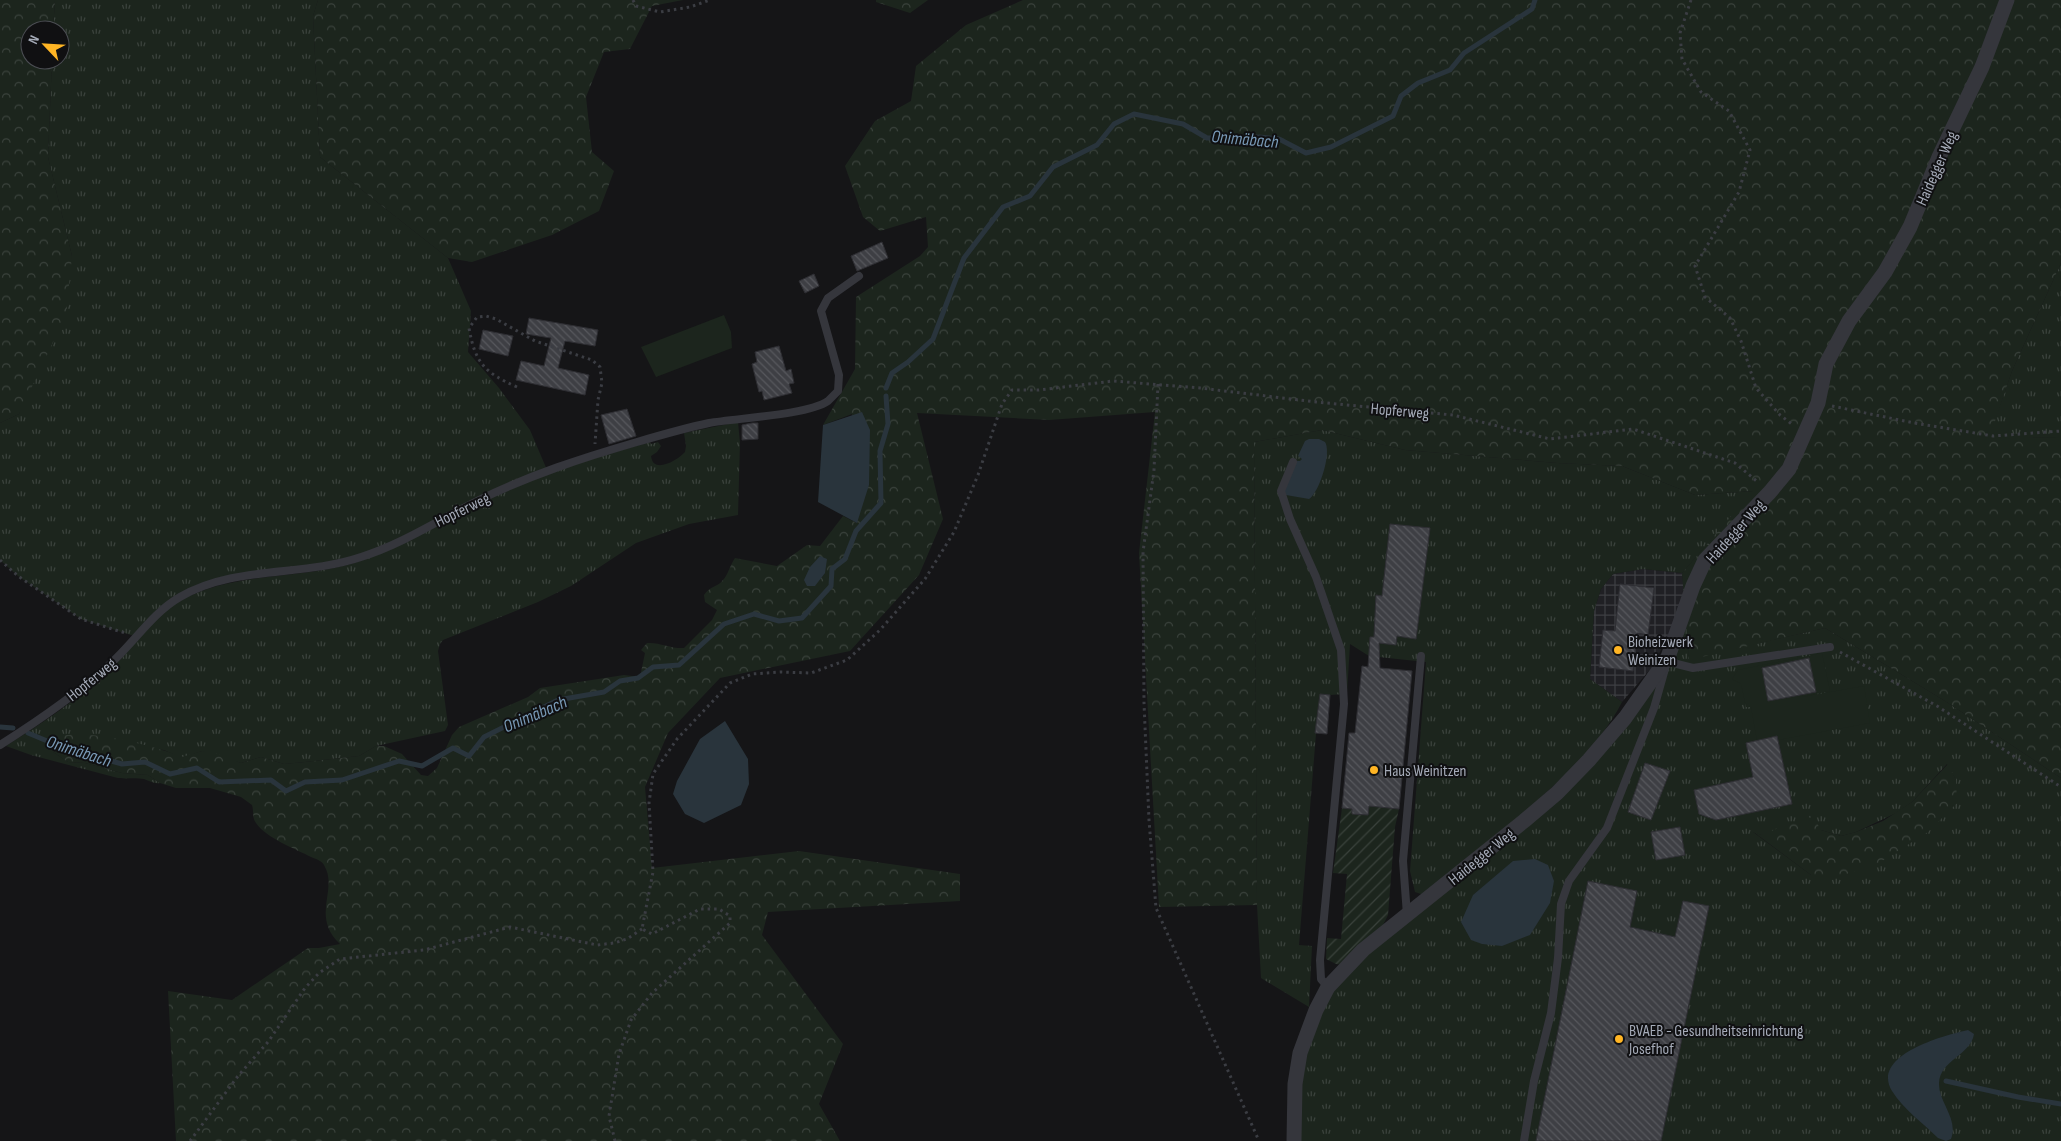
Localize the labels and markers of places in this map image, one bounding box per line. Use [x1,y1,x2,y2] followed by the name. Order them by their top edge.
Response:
[1628,633,1693,670] place label: Bioheizwerk Weinizen
[1612,644,1624,656] marker: Bioheizwerk Weinizen
[1384,762,1466,781] place label: Haus Weinitzen
[1368,764,1380,776] marker: Haus Weinitzen
[1628,1022,1804,1059] place label: BVAEB - Gesundheitseinrichtung Josefhof
[1613,1033,1625,1045] marker: BVAEB - Gesundheitseinrichtung Josefhof

